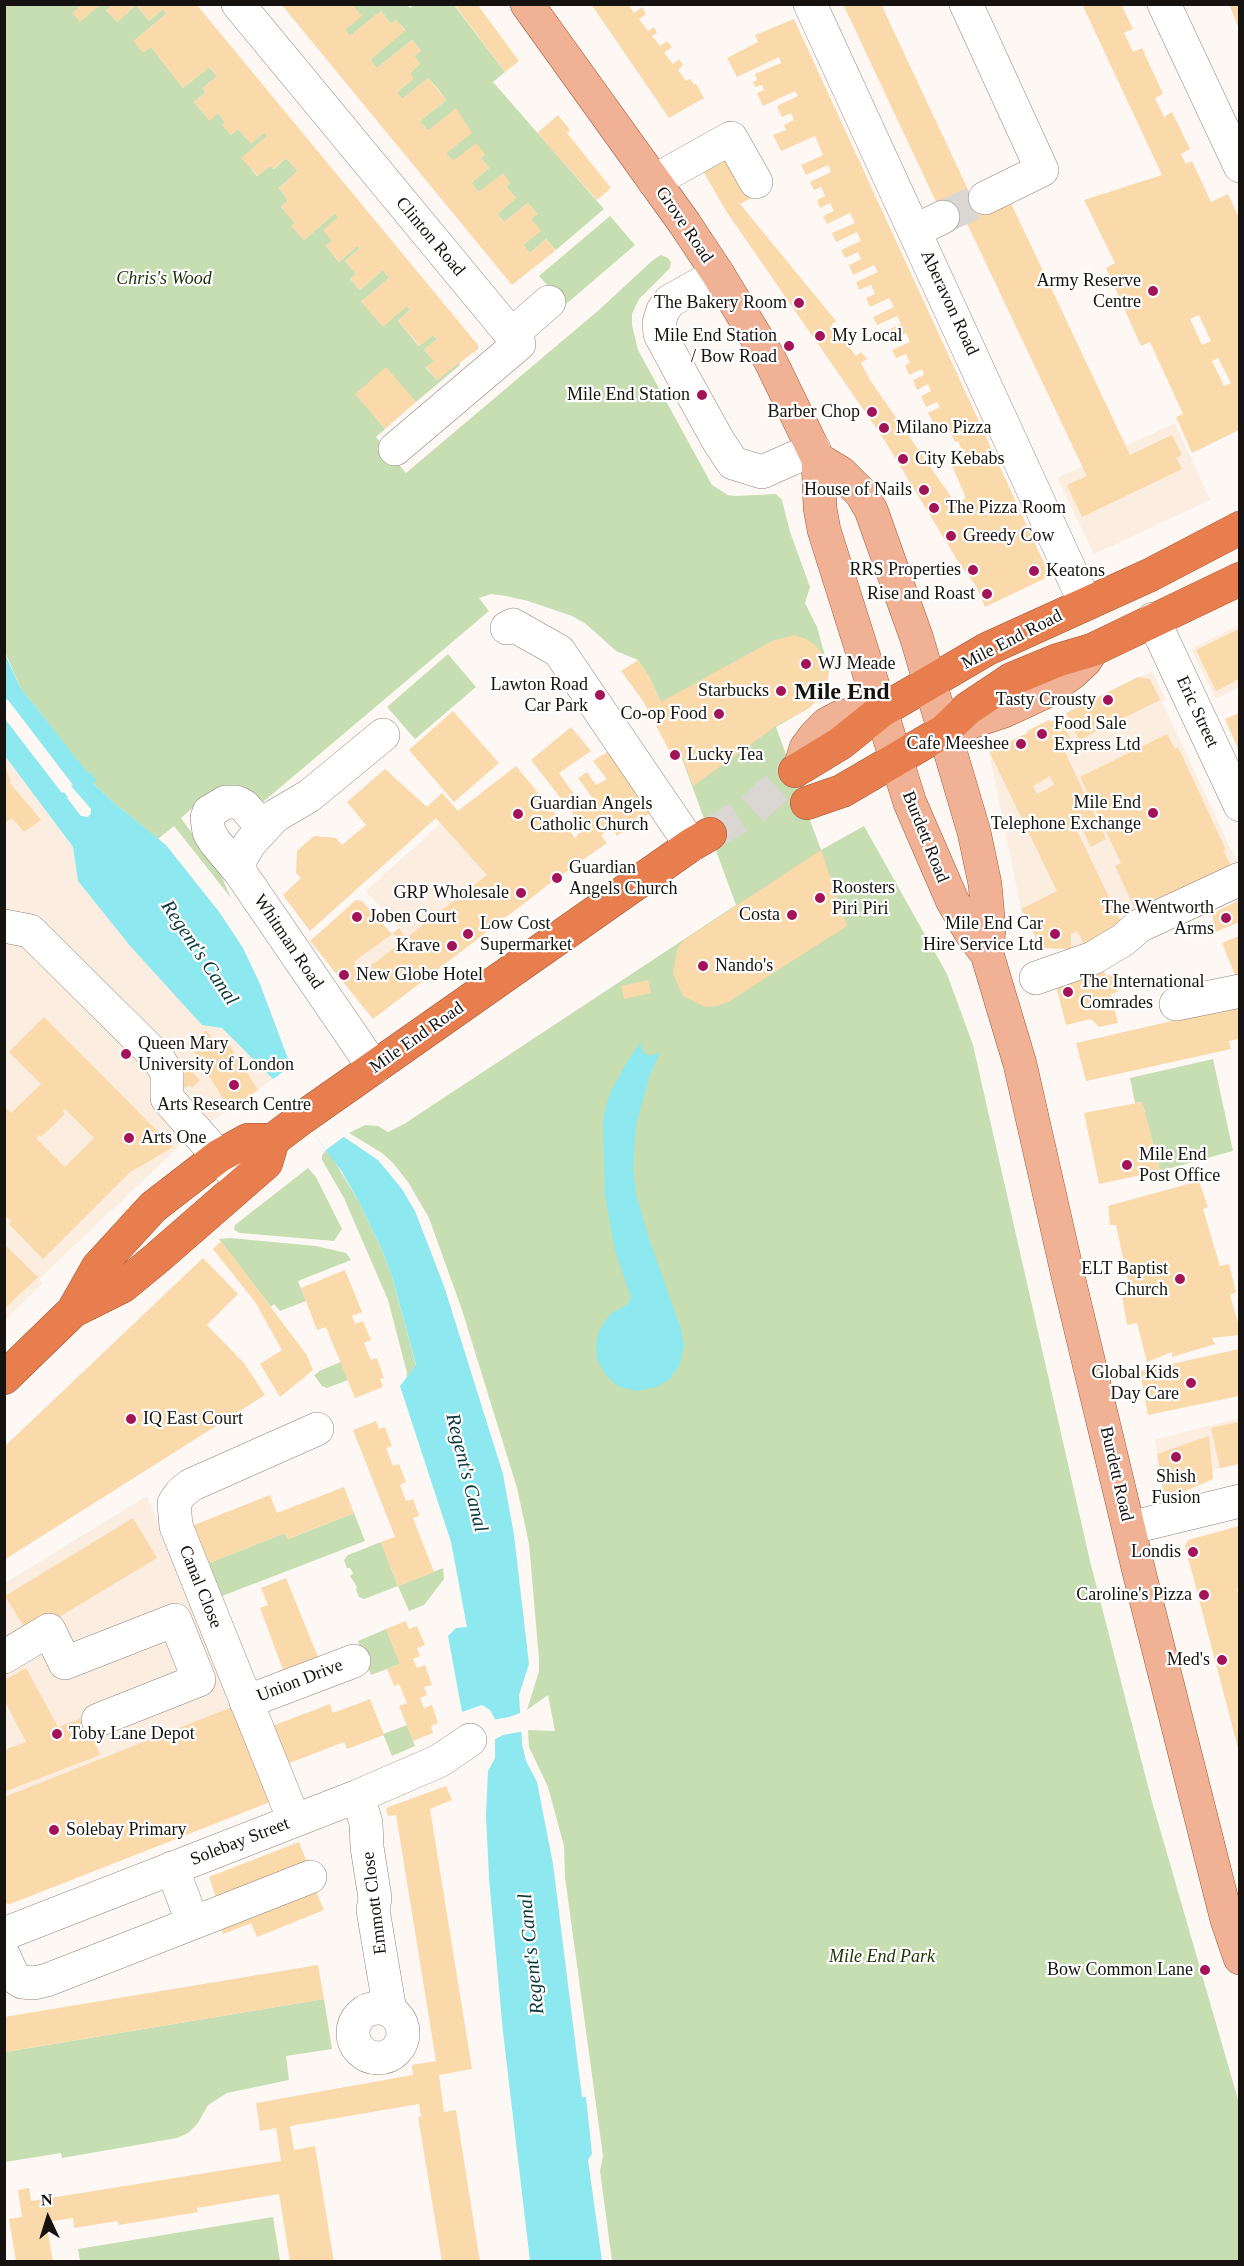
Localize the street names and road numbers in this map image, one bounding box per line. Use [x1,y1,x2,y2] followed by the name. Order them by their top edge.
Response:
[651,183,717,267] street label: Grove Road
[391,193,469,281] street label: Clinton Road
[915,247,983,359] street label: Aberavon Road
[958,605,1066,675] street label: Mile End Road
[1171,673,1223,751] street label: Eric Street
[897,788,953,886] street label: Burdett Road
[248,891,328,993] street label: Whitman Road
[366,998,468,1078] street label: Mile End Road
[1095,1425,1137,1523] street label: Burdett Road
[174,1542,226,1632] street label: Canal Close
[254,1655,346,1707] street label: Union Drive
[187,1813,293,1871] street label: Solebay Street
[358,1850,392,1956] street label: Emmott Close

